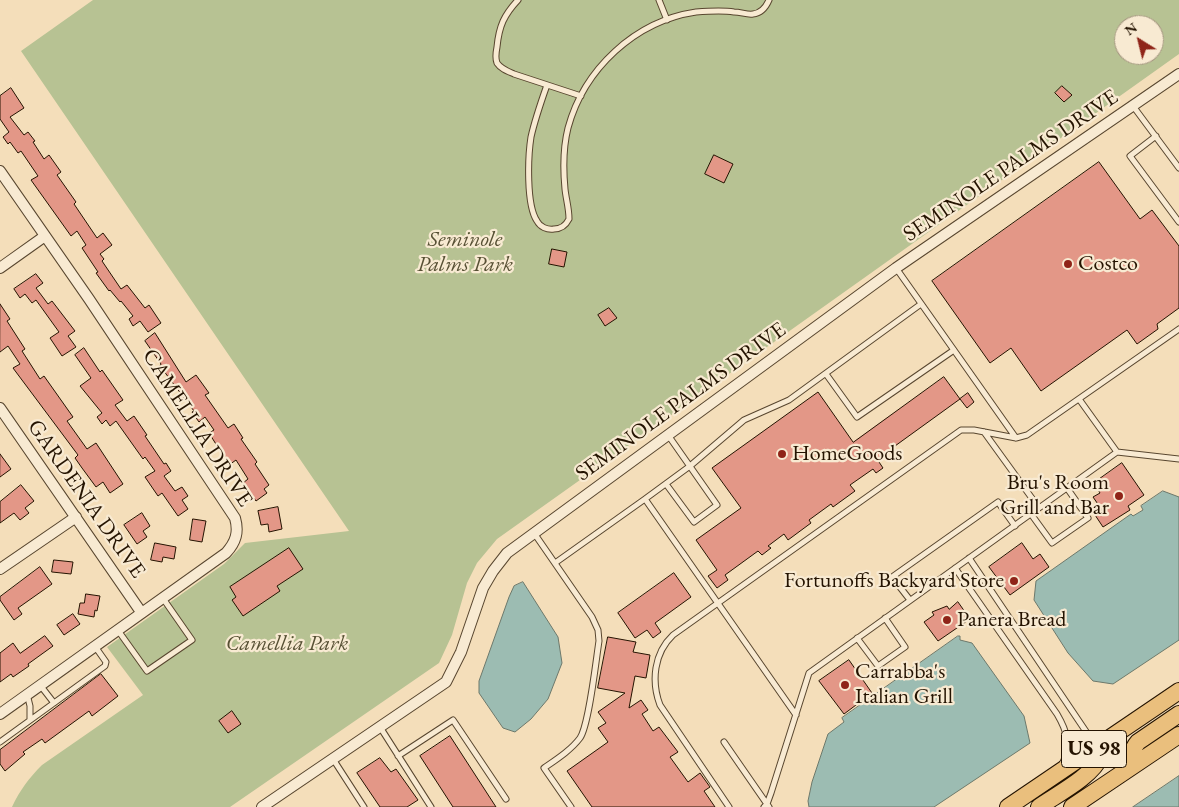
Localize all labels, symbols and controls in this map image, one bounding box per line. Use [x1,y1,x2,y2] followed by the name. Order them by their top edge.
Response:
[1114,15,1164,65] north arrow
[1121,18,1141,39] text: N
[899,84,1123,248] street label: SEMINOLE PALMS DRIVE
[417,227,513,278] park label: Seminole Palms Park
[1078,251,1138,277] place label: Costco
[1062,258,1074,270] marker: Costco
[571,317,791,487] street label: SEMINOLE PALMS DRIVE
[136,344,258,512] street label: CAMELLIA DRIVE
[21,415,151,583] street label: GARDENIA DRIVE
[792,441,902,467] place label: HomeGoods
[776,448,788,460] marker: HomeGoods
[1000,470,1109,522] place label: Bru's Room Grill and Bar
[1113,490,1125,502] marker: Bru's Room Grill and Bar
[784,568,1004,594] place label: Fortunoffs Backyard Store
[1008,575,1020,587] marker: Fortunoffs Backyard Store
[957,607,1066,633] place label: Panera Bread
[941,614,953,626] marker: Panera Bread
[226,631,348,657] park label: Camellia Park
[855,659,953,710] place label: Carrabba's Italian Grill
[839,679,851,691] marker: Carrabba's Italian Grill
[1062,731,1126,768] road number: US 98

